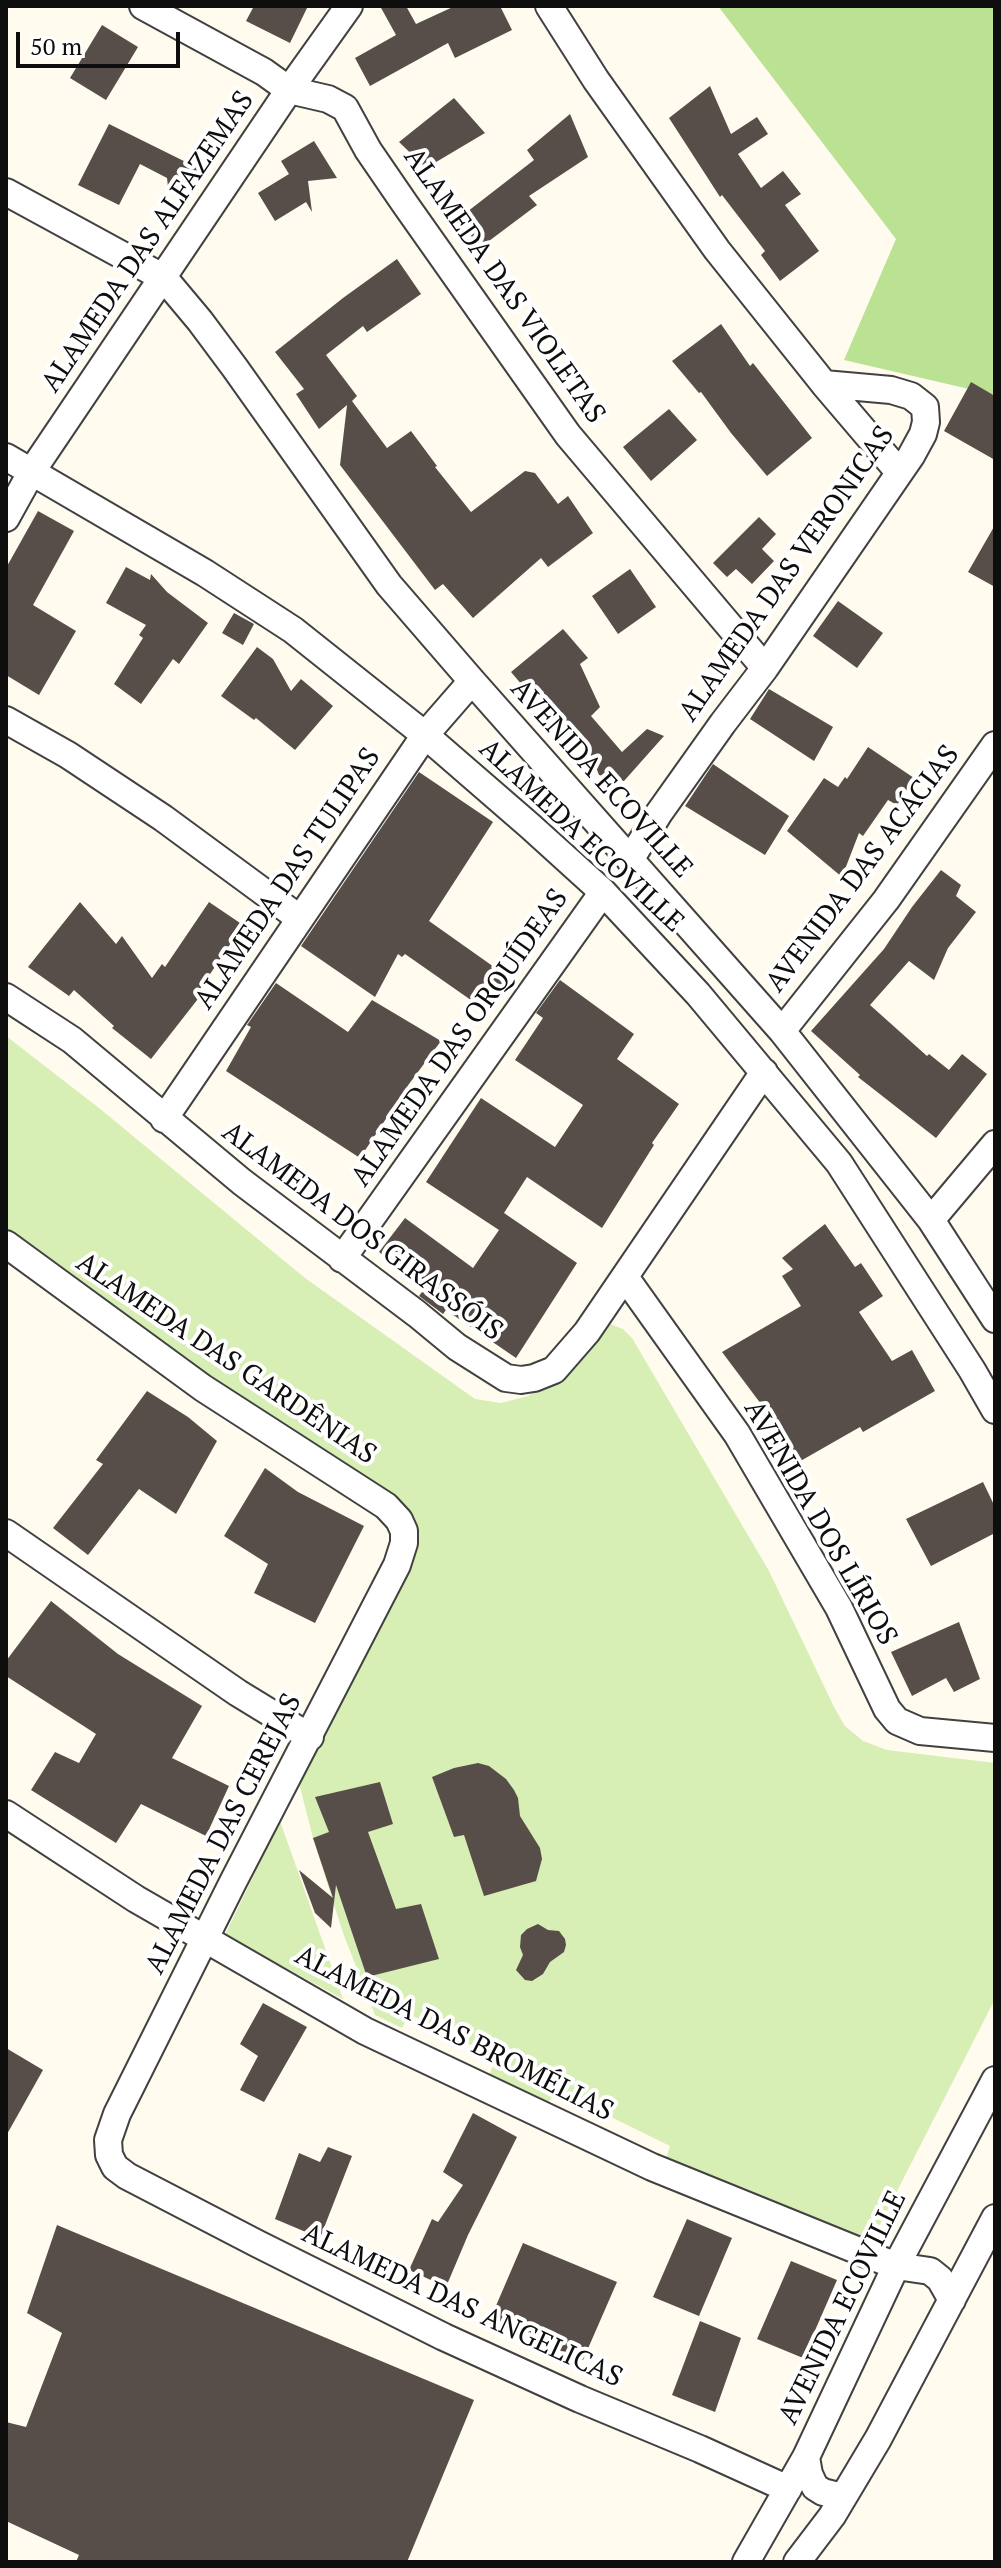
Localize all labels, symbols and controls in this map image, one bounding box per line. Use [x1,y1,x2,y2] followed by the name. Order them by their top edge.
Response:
[20,16,184,66] scale bar
[30,30,82,62] text: 50 m
[35,85,261,399] street label: ALAMEDA DAS ALFAZEMAS
[396,142,612,430] street label: ALAMEDA DAS VIOLETAS
[672,420,902,728] street label: ALAMEDA DAS VERONICAS
[503,673,699,885] street label: AVENIDA ECOVILLE
[472,732,690,940] street label: ALAMEDA ECOVILLE
[759,739,967,999] street label: AVENIDA DAS ACÁCIAS
[188,742,388,1016] street label: ALAMEDA DAS TULIPAS
[344,883,576,1193] street label: ALAMEDA DAS ORQUÍDEAS
[215,1116,509,1348] street label: ALAMEDA DOS GIRASSÓIS
[70,1246,382,1472] street label: ALAMEDA DAS GARDÊNIAS
[736,1395,904,1651] street label: AVENIDA DOS LÍRIOS
[139,1688,309,1980] street label: ALAMEDA DAS CEREJAS
[289,1939,619,2129] street label: ALAMEDA DAS BROMÉLIAS
[772,2186,914,2430] street label: AVENIDA ECOVILLE
[296,2217,628,2395] street label: ALAMEDA DAS ANGELICAS

